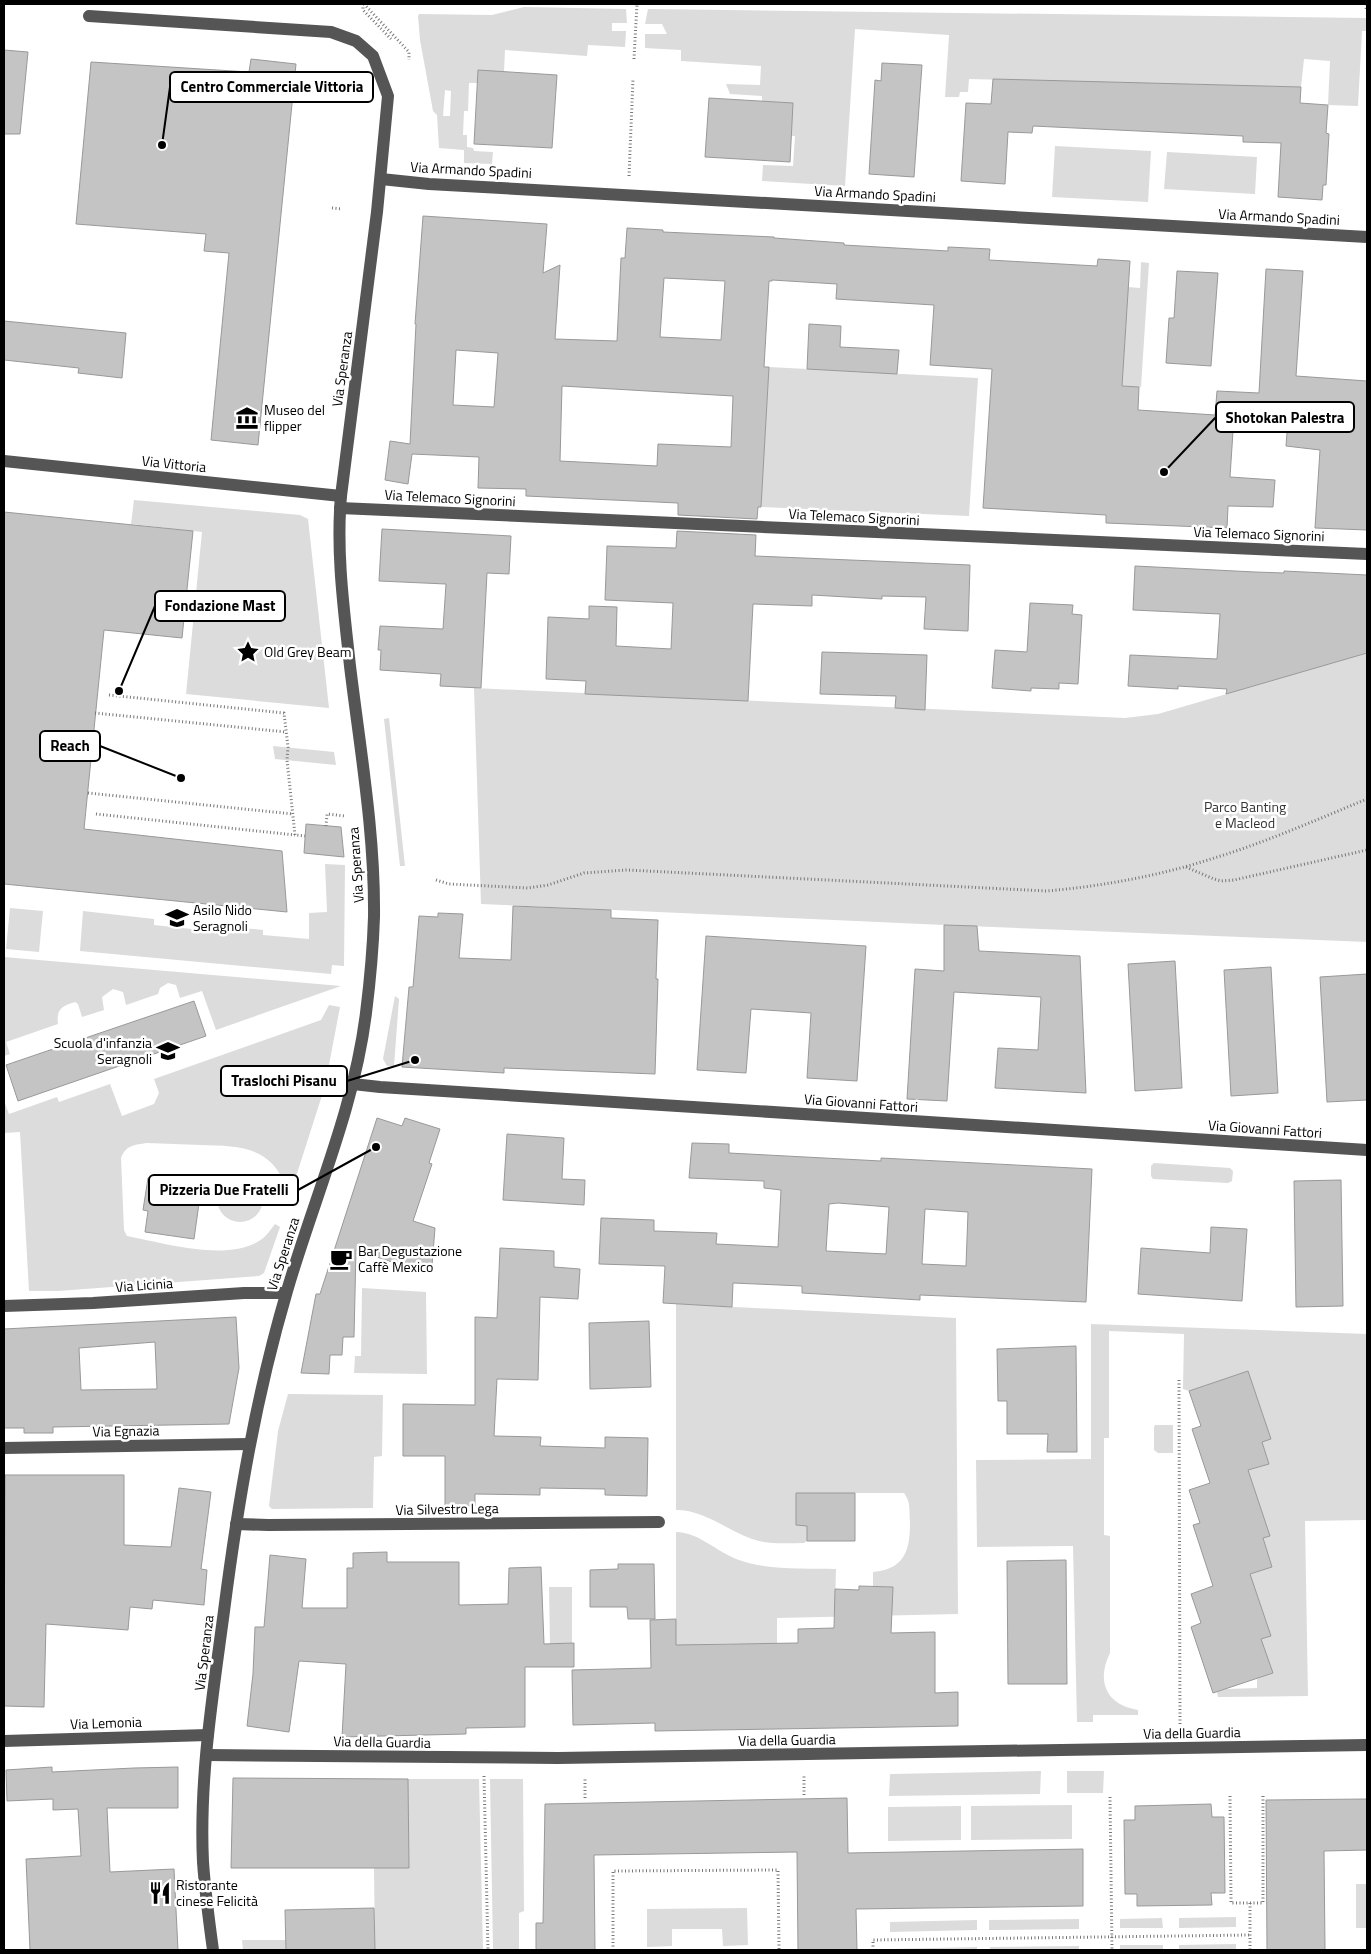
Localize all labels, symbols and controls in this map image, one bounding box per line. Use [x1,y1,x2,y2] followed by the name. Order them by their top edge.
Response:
[170,72,373,102] callout: Centro Commerciale Vittoria
[181,75,364,98] text: Centro Commerciale Vittoria
[410,156,532,183] street label: Via Armando Spadini
[814,180,936,207] street label: Via Armando Spadini
[1218,203,1340,230] street label: Via Armando Spadini
[326,330,357,408] street label: Via Speranza
[264,399,325,436] place label: Museo del flipper
[1216,402,1354,432] callout: Shotokan Palestra
[234,405,260,431] museum icon: Museo del flipper
[1226,406,1345,429] text: Shotokan Palestra
[141,450,207,477] street label: Via Vittoria
[384,484,516,511] street label: Via Telemaco Signorini
[788,503,920,530] street label: Via Telemaco Signorini
[1193,521,1325,546] street label: Via Telemaco Signorini
[155,591,285,621] callout: Fondazione Mast
[165,594,276,617] text: Fondazione Mast
[235,639,261,665] place icon: Old Grey Beam
[264,641,352,662] place label: Old Grey Beam
[40,731,100,761] callout: Reach
[50,734,90,757] text: Reach
[1204,796,1286,833] park label: Parco Banting e Macleod
[342,826,369,904] street label: Via Speranza
[193,899,252,936] place label: Asilo Nido Seragnoli
[164,905,190,931] school or university icon: Asilo Nido Seragnoli
[54,1032,152,1069] place label: Scuola d'infanzia Seragnoli
[155,1038,181,1064] school or university icon: Scuola d'infanzia Seragnoli
[221,1066,347,1096] callout: Traslochi Pisanu
[231,1069,337,1092] text: Traslochi Pisanu
[803,1088,919,1117] street label: Via Giovanni Fattori
[1207,1114,1323,1143] street label: Via Giovanni Fattori
[149,1175,298,1205] callout: Pizzeria Due Fratelli
[159,1178,289,1201] text: Pizzeria Due Fratelli
[261,1214,304,1293] street label: Via Speranza
[358,1240,462,1277] place label: Bar Degustazione Caffè Mexico
[328,1246,354,1272] cafe icon: Bar Degustazione Caffè Mexico
[114,1272,174,1297] street label: Via Licinia
[92,1419,160,1442] street label: Via Egnazia
[395,1497,499,1520] street label: Via Silvestro Lega
[188,1614,219,1692] street label: Via Speranza
[70,1711,142,1734] street label: Via Lemonia
[1143,1721,1241,1744] street label: Via della Guardia
[738,1728,836,1751] street label: Via della Guardia
[333,1730,431,1753] street label: Via della Guardia
[176,1874,258,1911] place label: Ristorante cinese Felicità
[147,1880,173,1906] restaurant icon: Ristorante cinese Felicità

